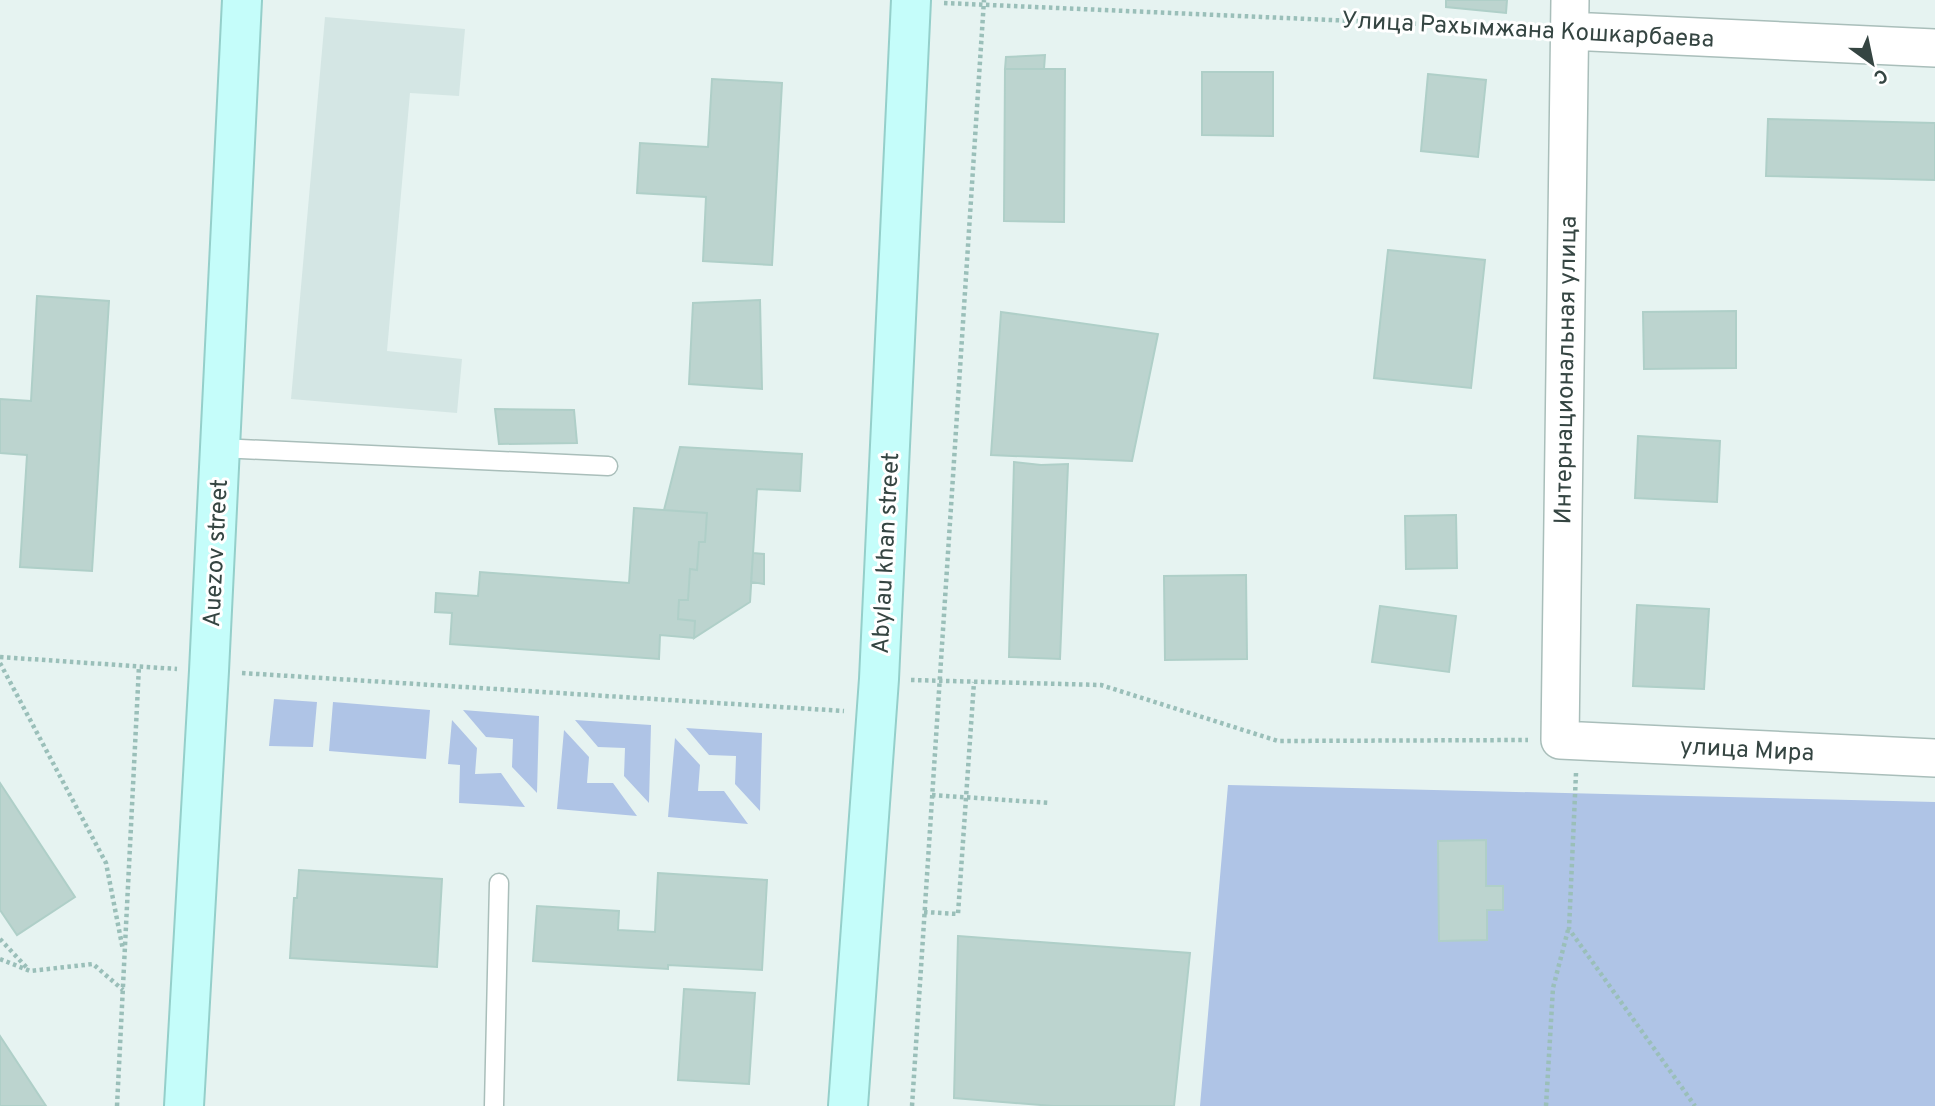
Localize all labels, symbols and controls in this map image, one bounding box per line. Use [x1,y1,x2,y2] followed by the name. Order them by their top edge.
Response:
[1341,6,1715,56] street label: Улица Рахымжана Кошкарбаева
[1837,28,1907,98] north arrow
[1869,62,1892,89] text: С
[1549,215,1585,525] street label: Интернациональная улица
[867,452,907,655] street label: Abylau khan street
[198,478,236,628] street label: Auezov street
[1679,732,1815,769] street label: улица Мира

